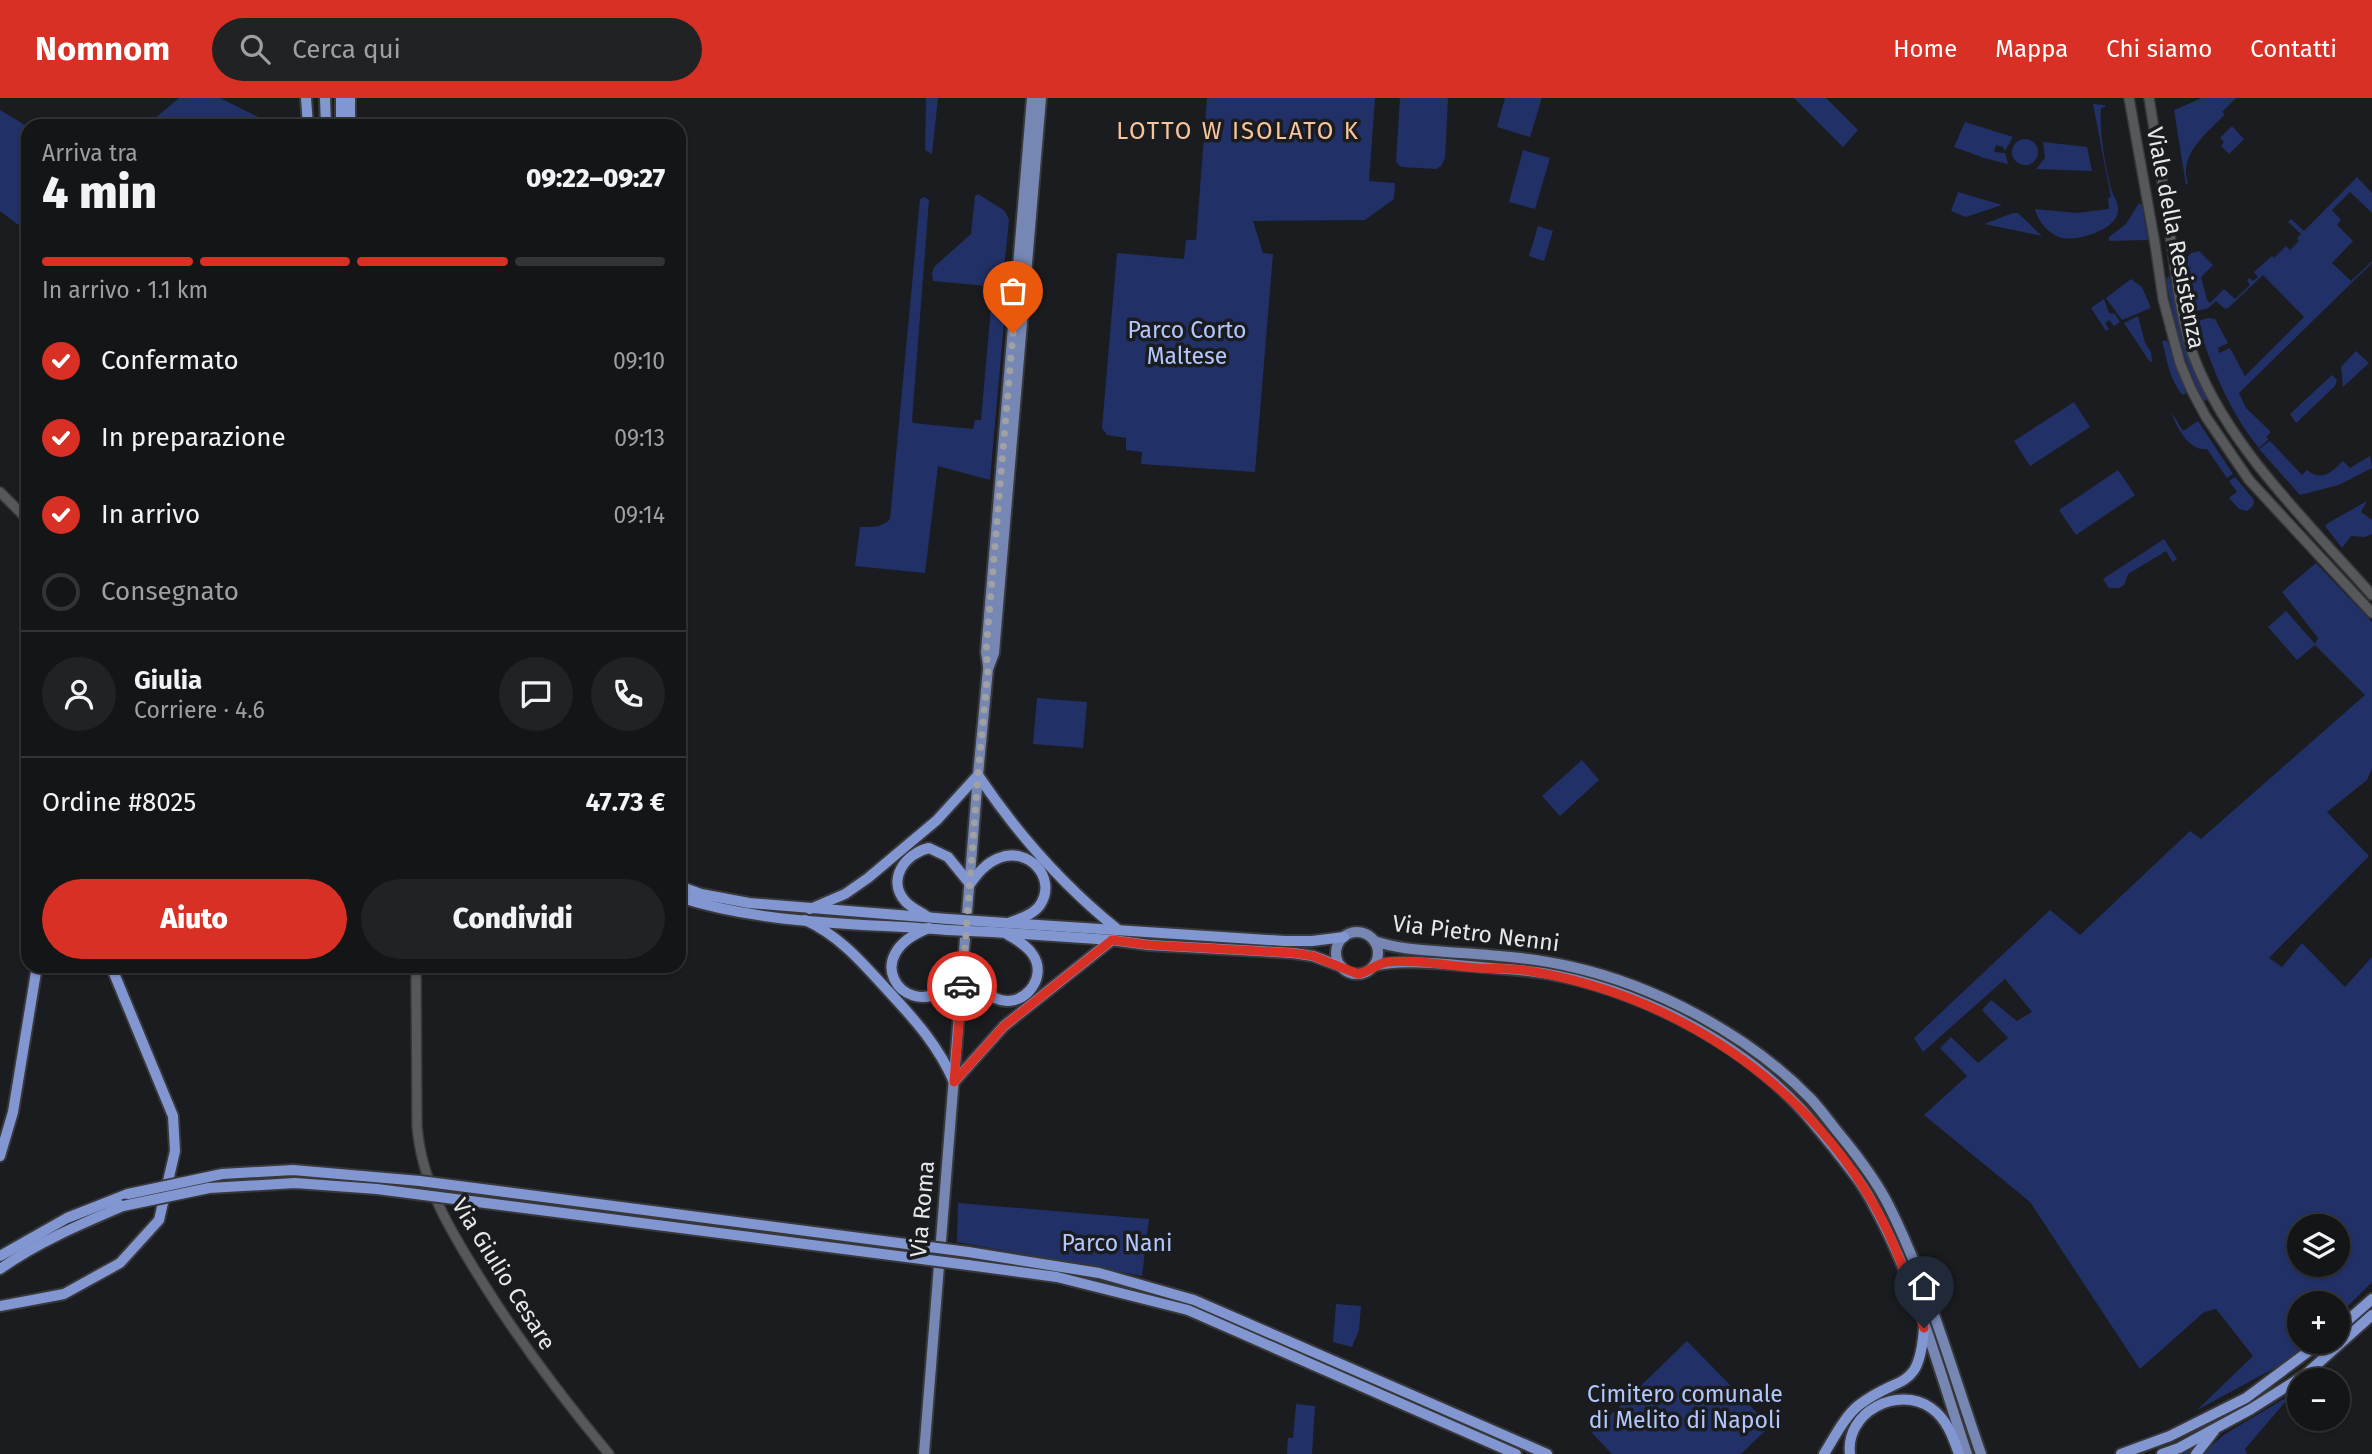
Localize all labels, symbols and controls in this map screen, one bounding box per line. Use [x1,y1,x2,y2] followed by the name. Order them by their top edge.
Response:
[212,18,702,81] search box
[35,29,170,69] text: Nomnom
[236,30,274,68] icon: search
[292,34,401,65] text: Cerca qui
[1893,35,1957,63] text: Home
[1995,35,2068,63] text: Mappa
[2106,35,2212,63] text: Chi siamo
[2250,35,2337,63] text: Contatti
[1116,117,1360,145] district label: LOTTO W ISOLATO K
[2141,125,2211,351] street label: Viale della Resistenza
[42,139,138,167] text: Arriva tra
[526,163,665,194] text: 09:22–09:27
[42,165,157,220] text: 4 min
[983,261,1043,333] pin
[994,272,1032,310] icon: bag
[42,276,208,304] text: In arrivo · 1.1 km
[1128,316,1246,370] park label: Parco Corto Maltese
[42,342,80,380] icon: check
[101,345,239,376] text: Confermato
[613,347,665,375] text: 09:10
[42,419,80,457] icon: check
[101,422,286,453] text: In preparazione
[614,424,665,452] text: 09:13
[42,496,80,534] icon: check
[101,499,200,530] text: In arrivo
[614,501,665,529] text: 09:14
[101,576,239,607] text: Consegnato
[42,657,116,731] button: person
[499,657,573,731] button: chat
[591,657,665,731] button: phone
[134,665,202,696] text: Giulia
[134,696,265,724] text: Corriere · 4.6
[42,787,196,818] text: Ordine #8025
[586,787,665,818] text: 47.73 €
[42,879,347,959] button: Aiuto
[361,879,665,959] button: Condividi
[1391,909,1561,957] street label: Via Pietro Nenni
[927,951,997,1021] courier
[943,967,981,1005] icon: car
[904,1159,940,1259] street label: Via Roma
[446,1193,562,1355] street label: Via Giulio Cesare
[2287,1214,2350,1431] map controls
[2287,1214,2350,1277] button: layers
[1061,1229,1173,1257] park label: Parco Nani
[1894,1256,1954,1328] pin
[1905,1267,1943,1305] icon: home
[2287,1291,2350,1354] button: +
[2287,1368,2350,1431] button: −
[1587,1380,1783,1434] park label: Cimitero comunale di Melito di Napoli

